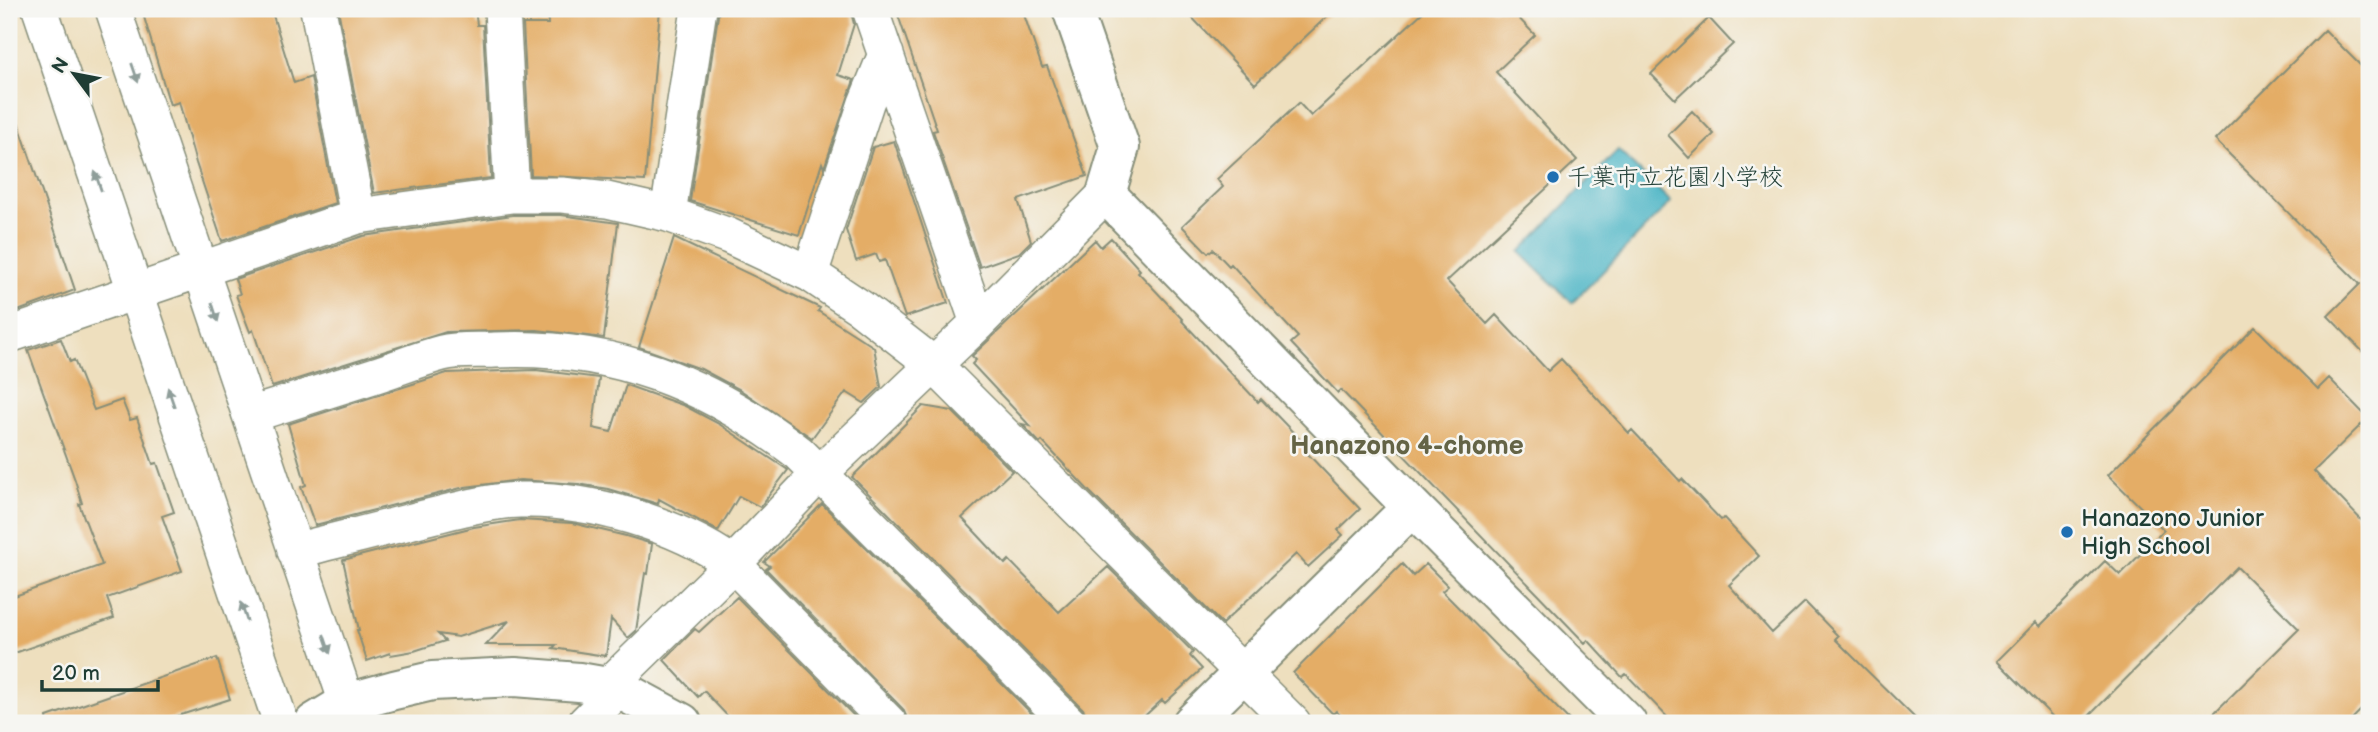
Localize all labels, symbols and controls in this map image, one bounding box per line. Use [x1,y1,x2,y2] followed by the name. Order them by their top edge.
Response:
[38,38,108,108] north arrow
[47,54,74,78] text: N
[130,63,141,84] one-way arrow
[1567,163,1783,192] place label: 千葉市立花園小学校
[1545,169,1561,185] marker: 千葉市立花園小学校
[92,170,103,191] one-way arrow
[210,302,221,323] one-way arrow
[165,386,176,407] one-way arrow
[1290,431,1524,462] district label: Hanazono 4-chome
[2081,504,2264,561] place label: Hanazono Junior High School
[2059,524,2075,540] marker: Hanazono Junior High School
[238,602,248,623] one-way arrow
[322,634,333,655] one-way arrow
[42,648,158,692] scale bar
[52,661,100,686] text: 20 m

